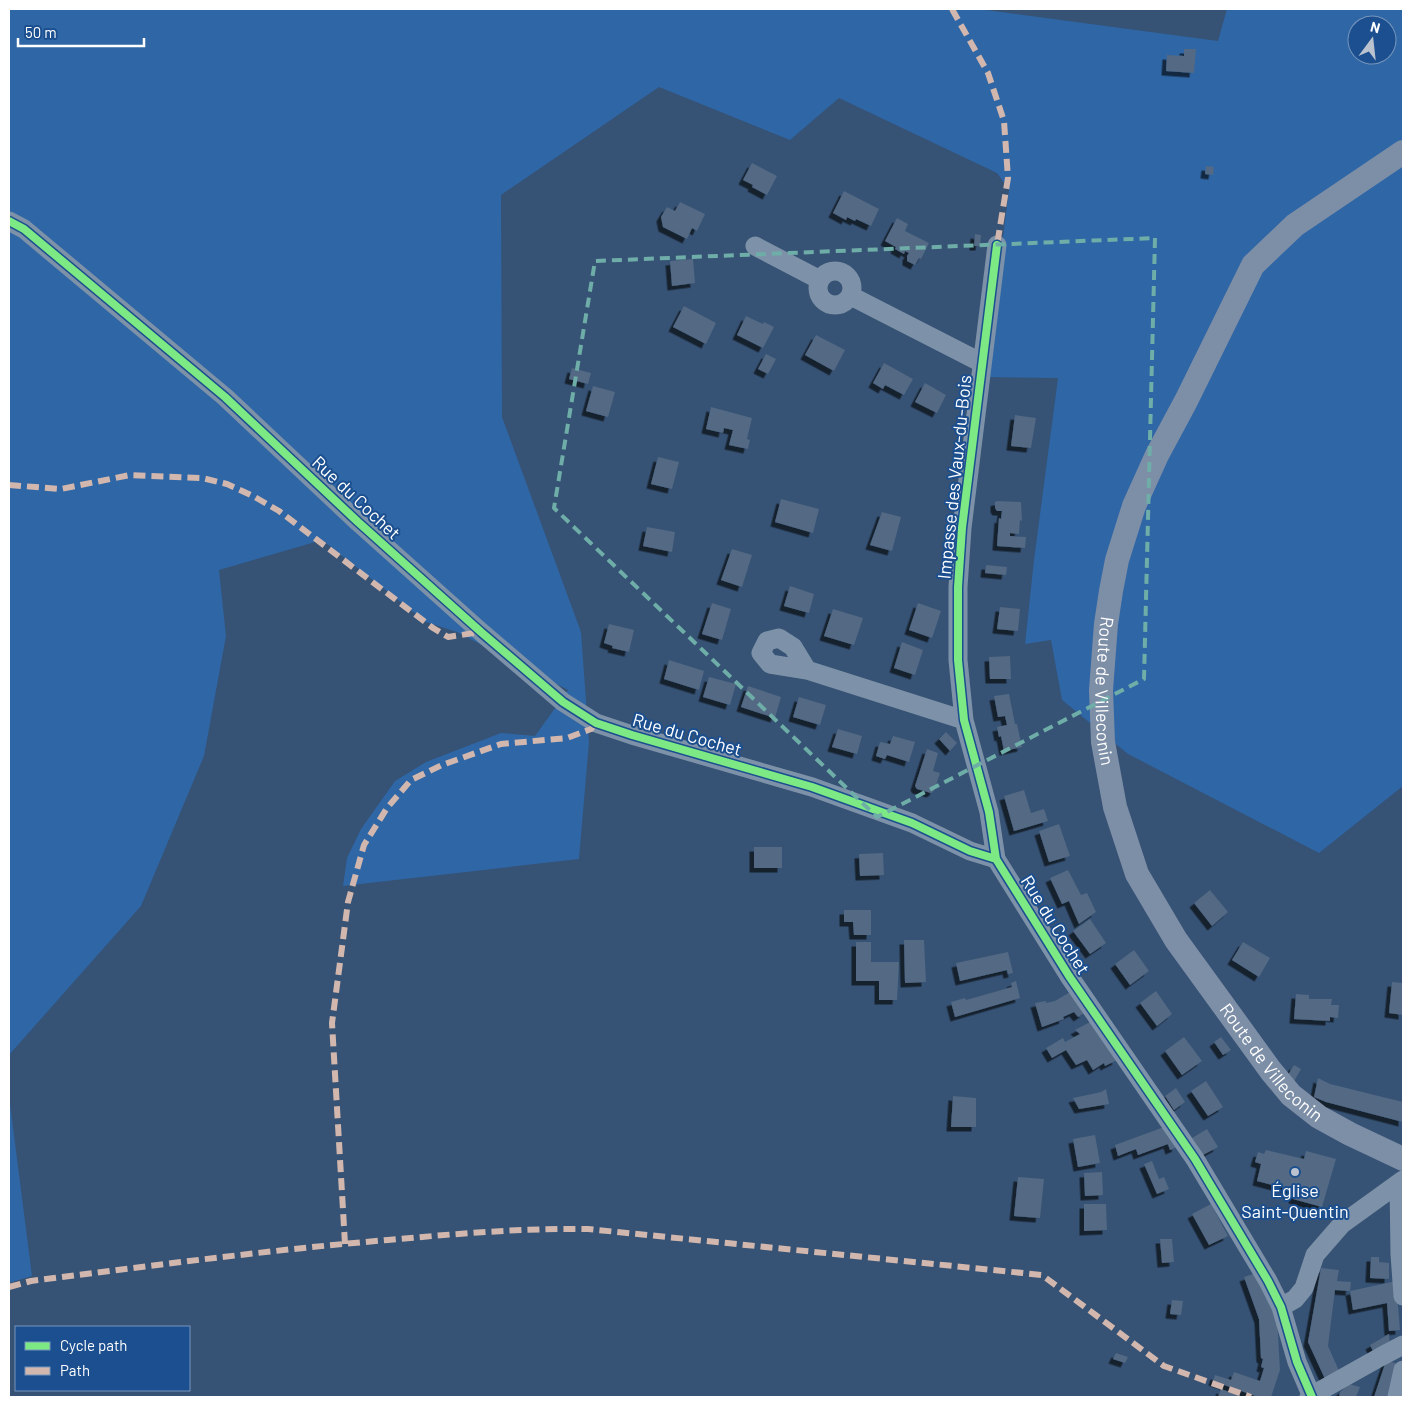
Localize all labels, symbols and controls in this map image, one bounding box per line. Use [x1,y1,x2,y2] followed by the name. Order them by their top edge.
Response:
[18,15,144,47] scale bar
[1347,15,1397,65] north arrow
[1369,18,1382,36] text: N
[25,23,57,41] text: 50 m
[932,374,976,580] street label: Impasse des Vaux-du-Bois
[308,451,405,544] street label: Rue du Cochet
[1091,615,1119,767] street label: Route de Villeconin
[630,708,744,760] street label: Rue du Cochet
[1017,871,1095,978] street label: Rue du Cochet
[1216,999,1328,1126] street label: Route de Villeconin
[1289,1166,1301,1178] marker: Église Saint-Quentin
[1241,1179,1349,1222] place label: Église Saint-Quentin
[15,1326,190,1391] legend
[60,1336,127,1354] text: Cycle path
[60,1361,90,1379] text: Path

